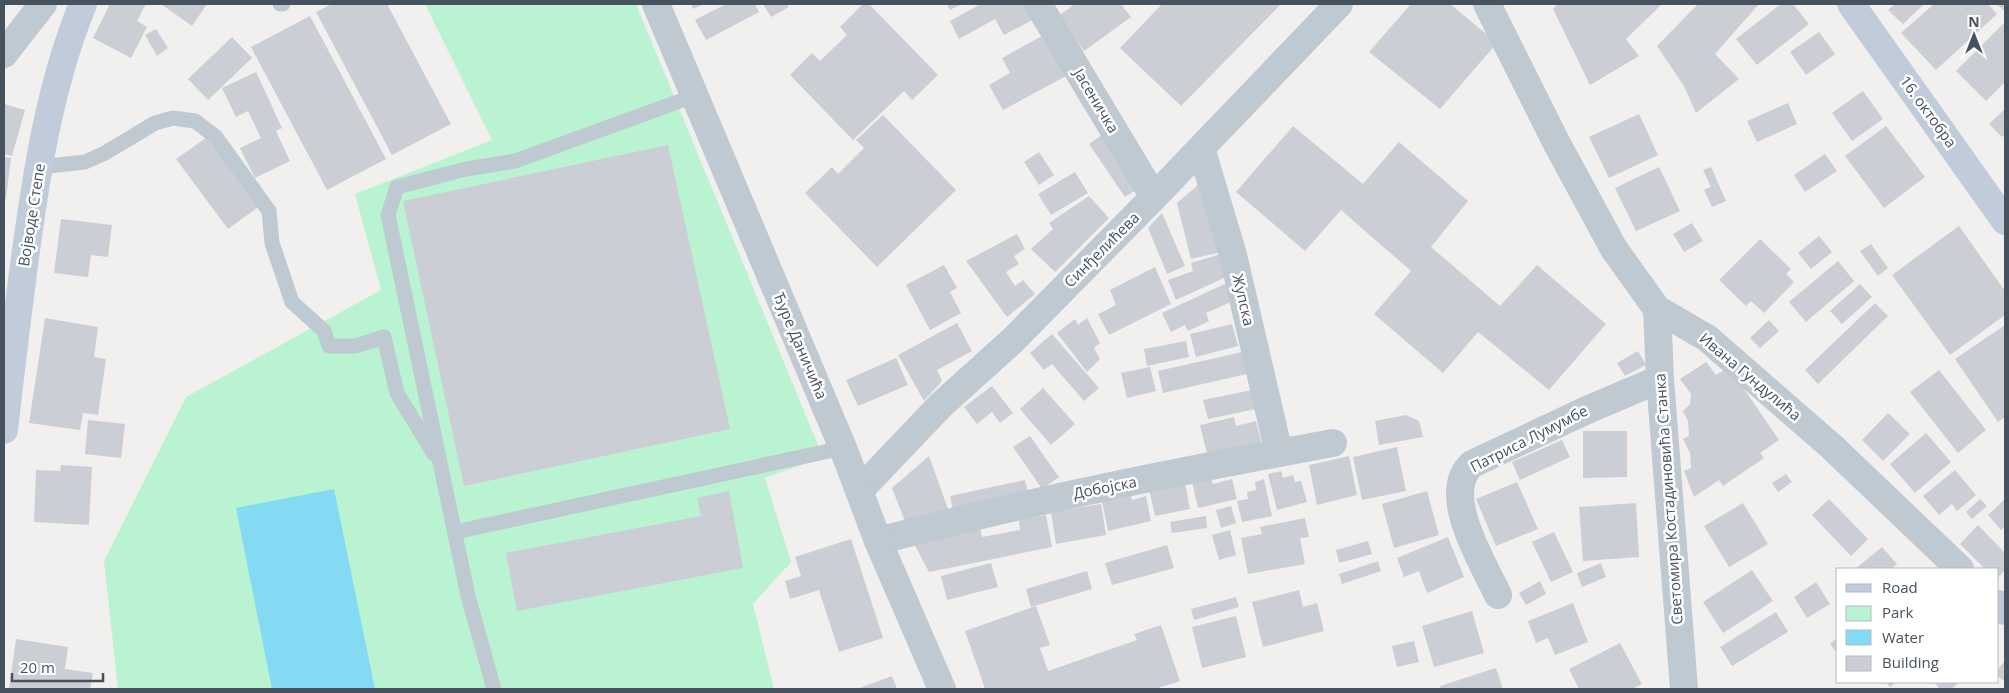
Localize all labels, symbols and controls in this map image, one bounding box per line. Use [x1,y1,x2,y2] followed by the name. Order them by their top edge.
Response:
[1949,10,1999,60] north arrow
[1968,12,1980,31] text: N
[1069,63,1124,137] street label: Јасеничка
[1896,71,1962,151] street label: 16. октобра
[13,162,49,268] street label: Војводе Степе
[1059,207,1143,291] street label: Синђелићева
[1228,272,1260,328] street label: Жупска
[769,289,832,402] street label: Ђуре Даничића
[1696,328,1806,425] street label: Ивана Гундулића
[1649,373,1687,625] street label: Светомира Костадиновића Станка
[1466,400,1591,476] street label: Патриса Лумумбе
[1071,471,1138,503] street label: Добојска
[1836,568,1999,683] legend
[1882,577,1918,597] text: Road
[1882,602,1913,622] text: Park
[1882,627,1924,647] text: Water
[12,650,104,682] scale bar
[1882,652,1939,672] text: Building
[20,657,55,677] text: 20 m

